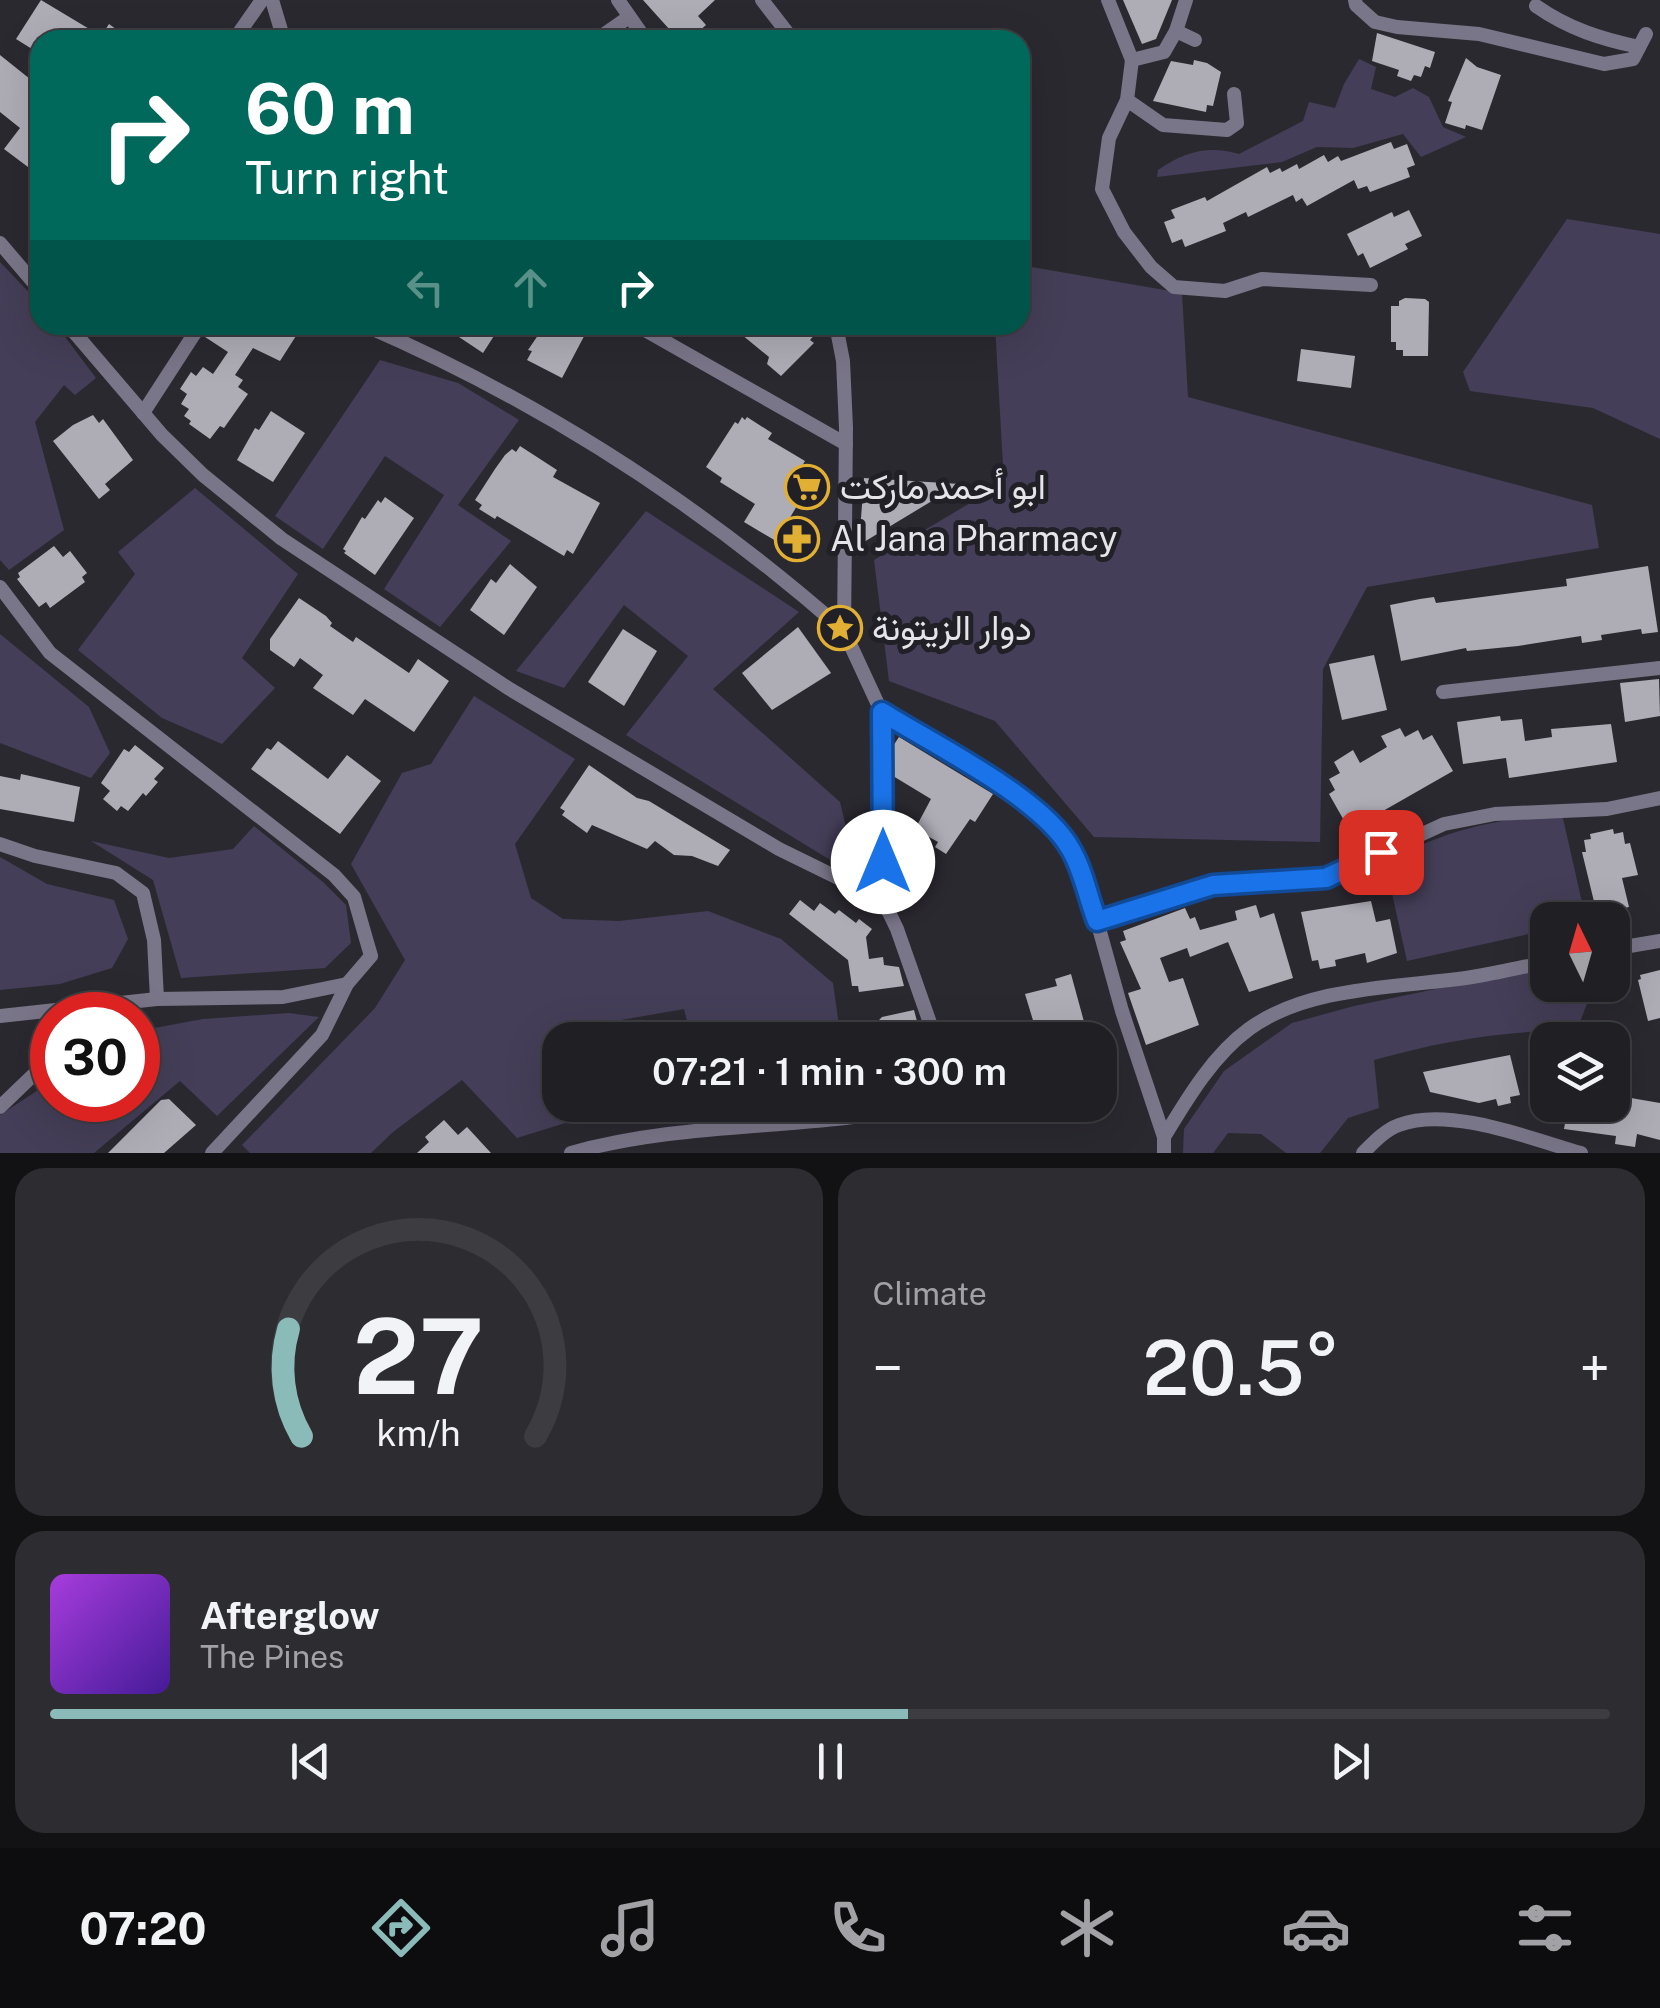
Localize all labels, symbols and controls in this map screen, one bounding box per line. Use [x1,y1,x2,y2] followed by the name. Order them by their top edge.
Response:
[245,67,415,150] text: 60 m
[80,70,210,200] icon: right
[245,151,449,204] text: Turn right
[398,260,453,315] icon: left
[503,260,558,315] icon: ahead
[608,260,663,315] icon: right
[784,464,830,510] supermarket icon: ابو أحمد ماركت
[840,466,1046,509] place label: ابو أحمد ماركت
[774,516,820,562] pharmacy icon: Al Jana Pharmacy
[830,518,1117,559] place label: Al Jana Pharmacy
[817,605,863,651] place icon: دوار الزيتونة
[872,607,1032,650] place label: دوار الزيتونة
[831,810,935,914] position arrow
[1339,810,1424,895] pin
[1354,825,1409,880] icon: arrive
[1530,902,1630,1002] north arrow
[1530,902,1630,1122] map controls
[30,992,160,1122] speed limit sign: 30
[1530,1022,1630,1122] button: layers
[652,1049,1007,1094] text: 07:21 · 1 min · 300 m
[873,1275,987,1312] text: Climate
[353,1295,484,1417] text: 27
[1143,1324,1340,1412] text: 20.5°
[873,1336,903,1400] text: −
[1580,1336,1610,1400] text: +
[377,1412,461,1454] text: km/h
[200,1593,380,1638] text: Afterglow
[200,1638,344,1675] text: The Pines
[283,1734,338,1789] icon: previous
[803,1734,858,1789] icon: pause
[1323,1734,1378,1789] icon: next
[366,1893,436,1963] icon: directions
[595,1893,665,1963] icon: music
[823,1893,893,1963] icon: phone
[1052,1893,1122,1963] icon: climate
[1281,1893,1351,1963] icon: car
[1510,1893,1580,1963] icon: filters
[79,1902,207,1955] text: 07:20

